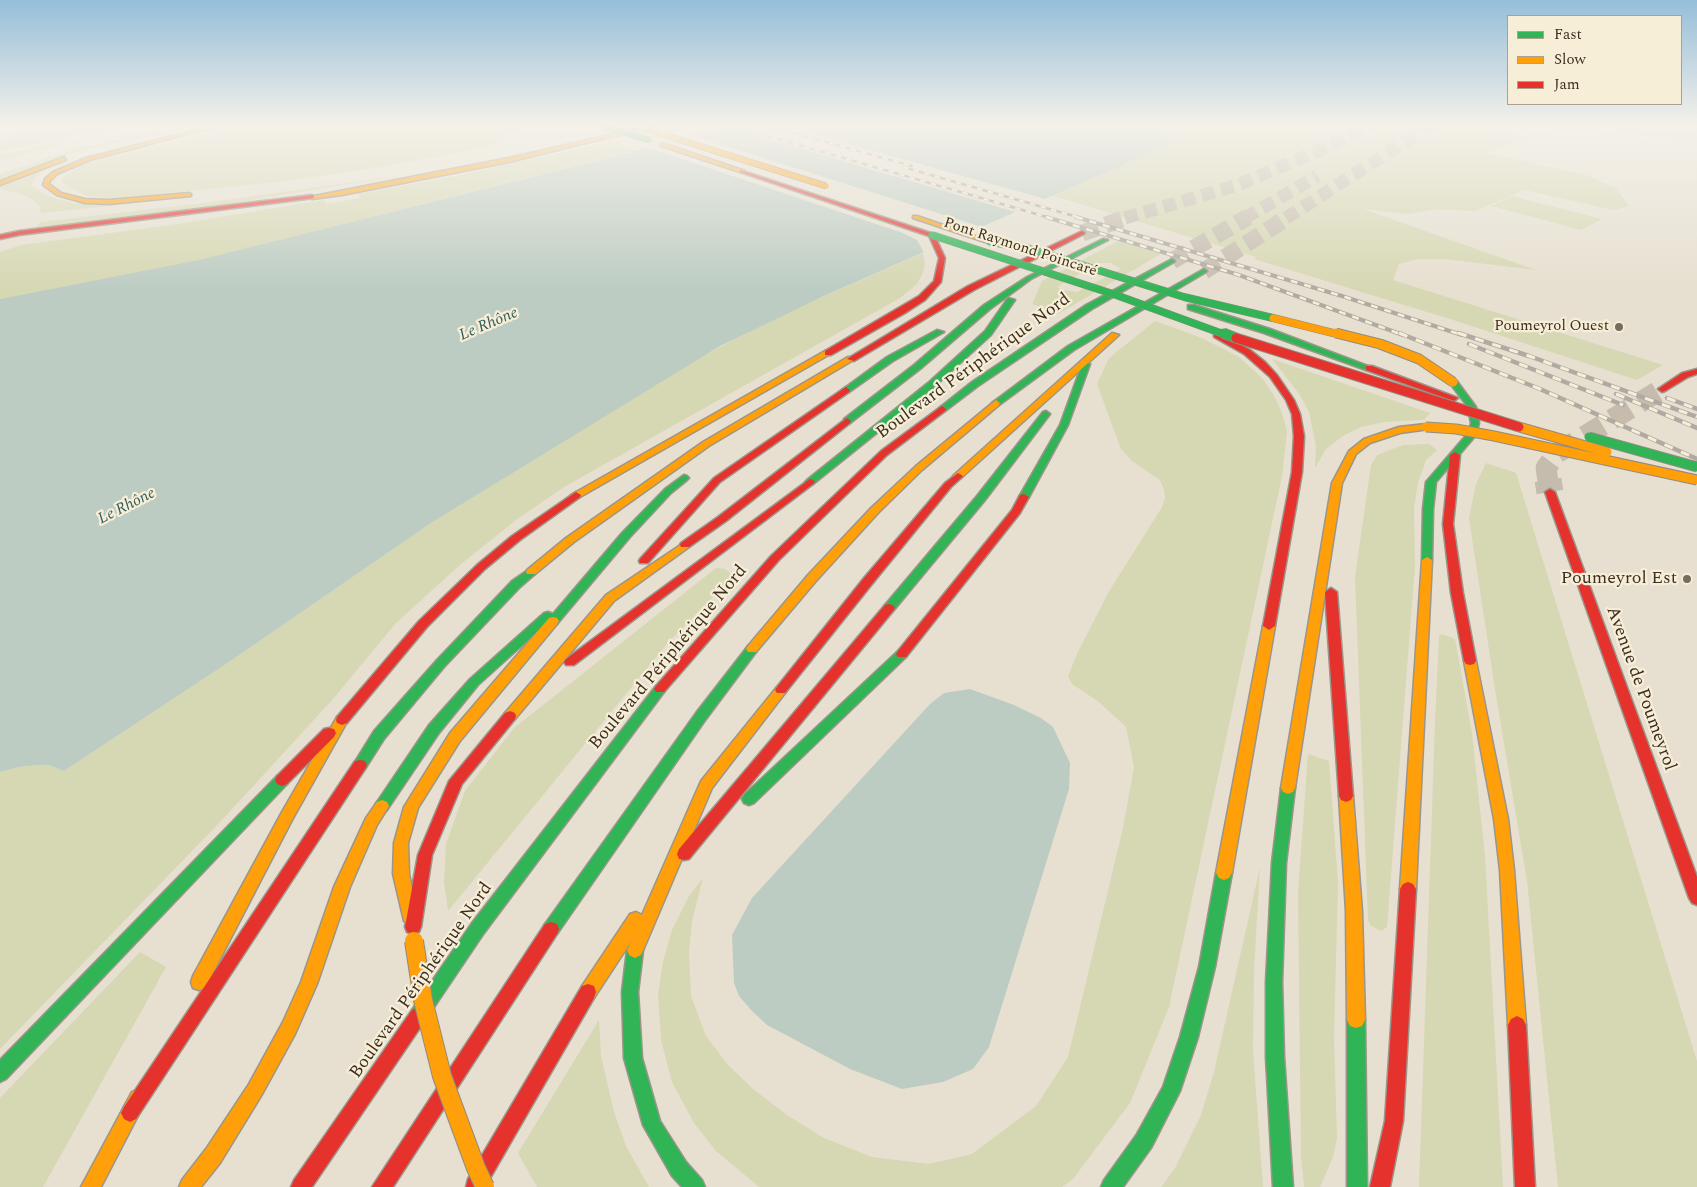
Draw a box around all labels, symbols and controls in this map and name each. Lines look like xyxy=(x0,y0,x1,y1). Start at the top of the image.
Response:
legend xyxy=(1507,15,1682,105)
text: Fast xyxy=(1554,23,1582,46)
text: Slow xyxy=(1554,48,1586,71)
text: Jam xyxy=(1554,73,1580,96)
street label: Pont Raymond Poincaré xyxy=(941,215,1099,281)
street label: Boulevard Périphérique Nord xyxy=(873,289,1075,445)
water label: Le Rhône xyxy=(457,304,521,346)
place label: Poumeyrol Ouest xyxy=(1494,318,1609,336)
marker: Poumeyrol Ouest xyxy=(1613,321,1625,333)
water label: Le Rhône xyxy=(95,484,159,530)
street label: Boulevard Périphérique Nord xyxy=(585,561,753,755)
place label: Poumeyrol Est xyxy=(1561,568,1677,590)
marker: Poumeyrol Est xyxy=(1681,573,1693,585)
street label: Avenue de Poumeyrol xyxy=(1600,604,1680,774)
street label: Boulevard Périphérique Nord xyxy=(346,879,498,1083)

